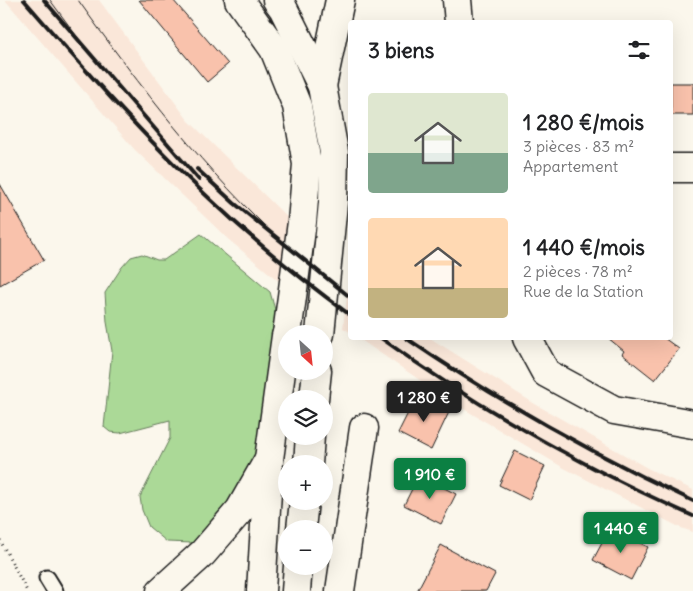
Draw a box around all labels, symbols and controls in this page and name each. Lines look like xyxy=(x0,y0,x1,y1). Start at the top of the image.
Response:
icon: filters xyxy=(625,36,653,64)
text: 3 biens xyxy=(368,37,434,64)
text: 1 280 €/mois xyxy=(523,109,644,136)
icon: home xyxy=(408,113,468,173)
text: 3 pièces · 83 m² xyxy=(523,136,634,156)
text: Appartement xyxy=(523,156,618,176)
text: 1 440 €/mois xyxy=(523,234,645,261)
icon: home xyxy=(408,238,468,298)
text: 2 pièces · 78 m² xyxy=(523,261,633,281)
text: Rue de la Station xyxy=(523,281,643,301)
north arrow xyxy=(278,325,332,380)
map controls xyxy=(278,325,333,575)
pin: 1 280 € xyxy=(378,380,470,423)
text: 1 280 € xyxy=(398,387,450,407)
button: layers xyxy=(278,390,333,445)
button: + xyxy=(278,455,333,510)
pin: 1 910 € xyxy=(384,458,476,500)
text: 1 910 € xyxy=(405,464,455,484)
pin: 1 440 € xyxy=(575,512,667,554)
text: 1 440 € xyxy=(594,518,648,538)
button: − xyxy=(278,520,333,575)

